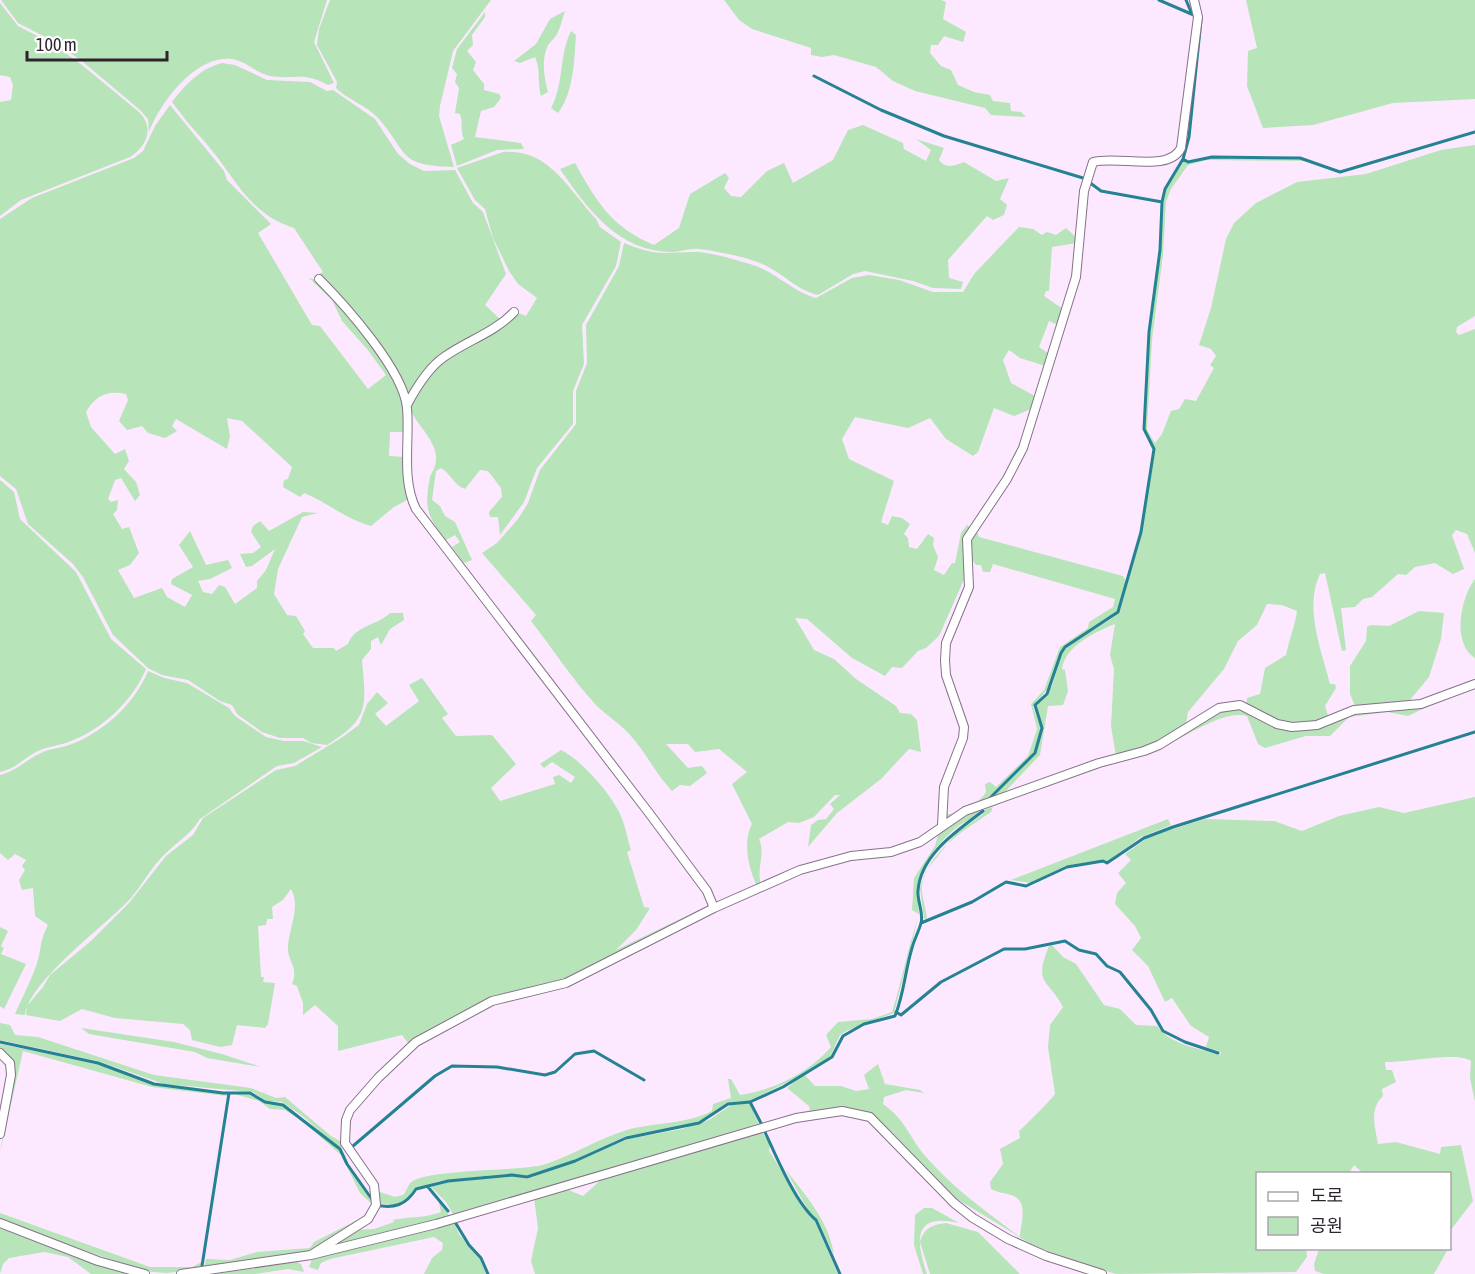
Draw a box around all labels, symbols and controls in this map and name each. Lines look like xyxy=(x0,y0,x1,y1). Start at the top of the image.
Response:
scale bar xyxy=(27,24,166,62)
text: 100 m xyxy=(36,34,77,55)
legend xyxy=(1256,1172,1451,1250)
text: 도로 xyxy=(1310,1185,1343,1206)
text: 공원 xyxy=(1310,1215,1343,1236)

